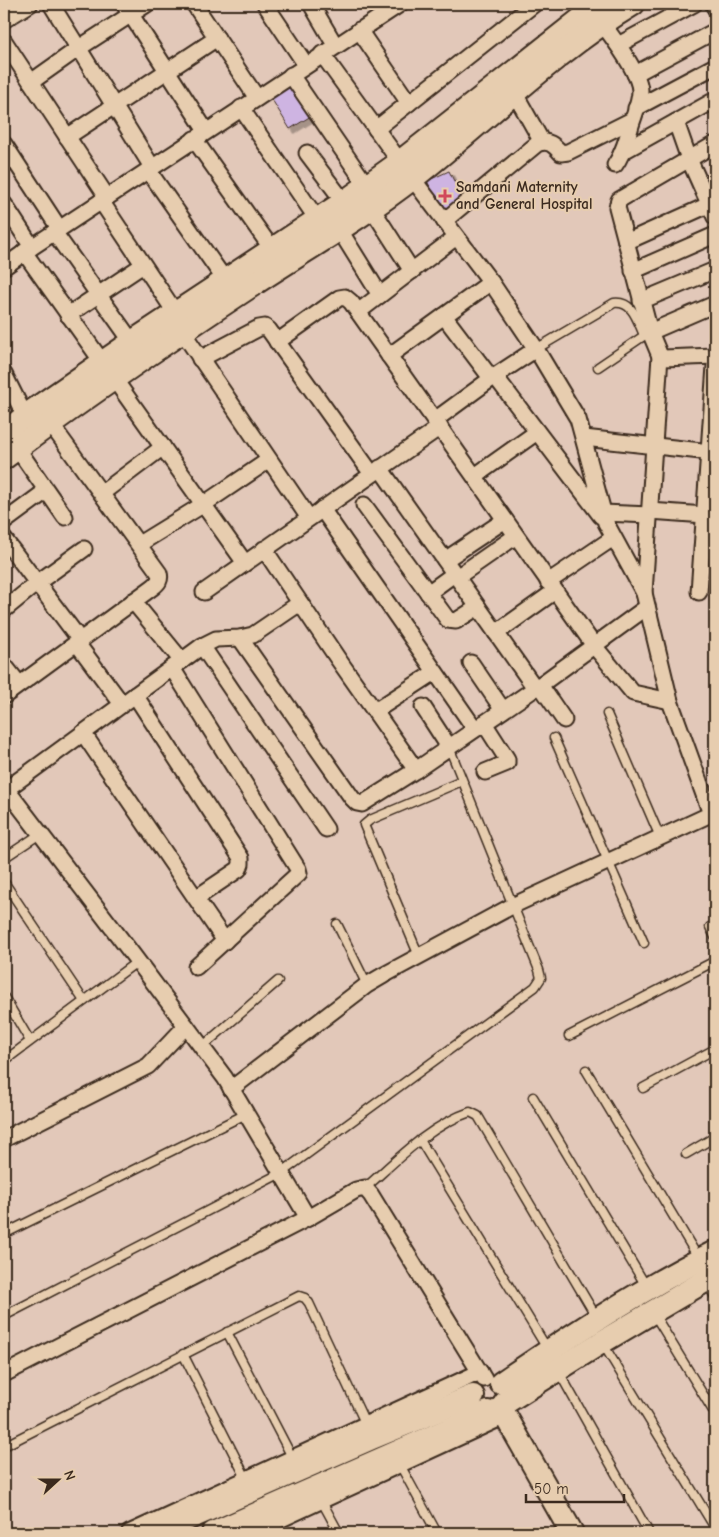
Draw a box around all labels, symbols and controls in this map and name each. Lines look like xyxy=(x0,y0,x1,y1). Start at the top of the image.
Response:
place label: Samdani Maternity and General Hospital xyxy=(456,178,593,213)
marker: Samdani Maternity and General Hospital xyxy=(438,189,452,203)
north arrow xyxy=(32,1454,82,1504)
text: N xyxy=(60,1468,79,1483)
scale bar xyxy=(526,1472,624,1504)
text: 50 m xyxy=(534,1480,569,1498)

